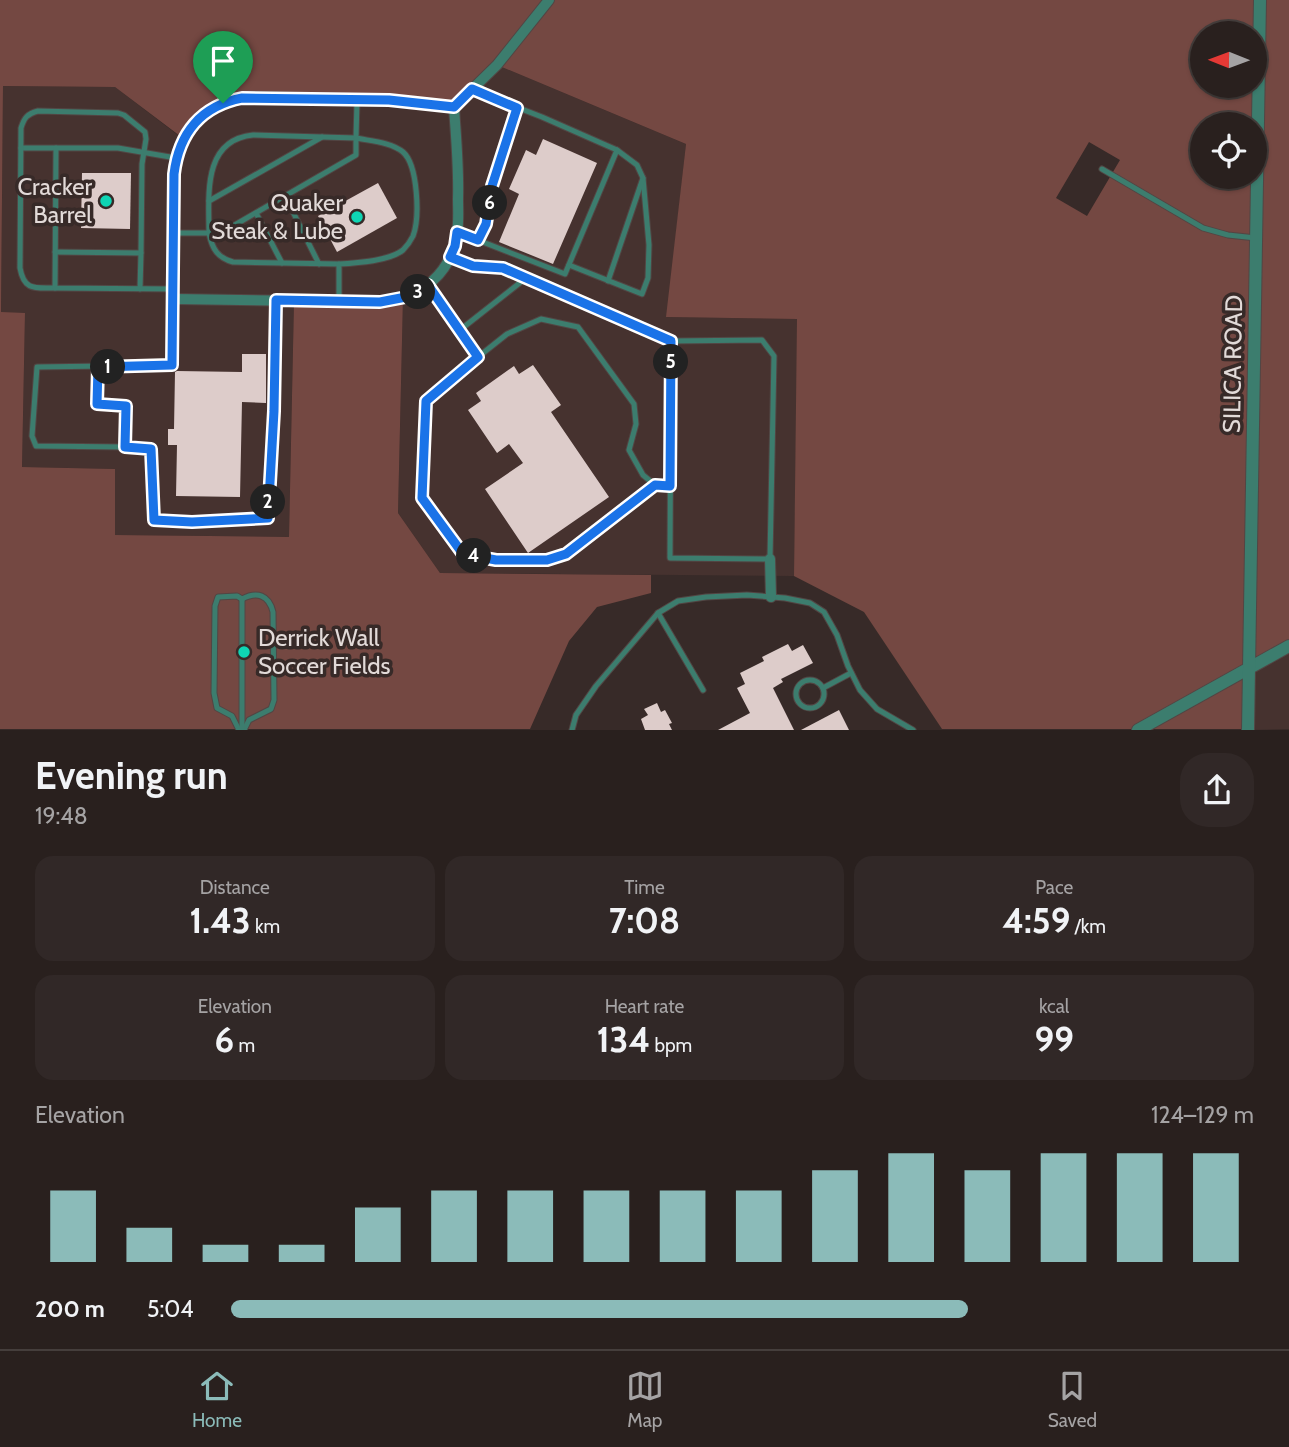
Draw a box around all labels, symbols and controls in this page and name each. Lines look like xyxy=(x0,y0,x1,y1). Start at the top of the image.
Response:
north arrow xyxy=(1190,21,1267,98)
map controls xyxy=(1190,21,1267,189)
pin xyxy=(193,31,253,103)
icon: arrive xyxy=(204,42,242,80)
button: locate xyxy=(1190,112,1267,189)
place label: Cracker Barrel xyxy=(17,172,92,229)
pin: 6 xyxy=(472,186,508,220)
place label: Quaker Steak & Lube xyxy=(211,188,343,245)
text: 6 xyxy=(484,191,495,214)
marker: Cracker Barrel xyxy=(98,193,114,209)
marker: Quaker Steak & Lube xyxy=(349,209,365,225)
pin: 3 xyxy=(400,274,436,310)
text: 3 xyxy=(412,280,423,303)
street label: SILICA ROAD xyxy=(1217,295,1248,433)
pin: 5 xyxy=(654,344,688,380)
pin: 1 xyxy=(90,350,126,384)
text: 5 xyxy=(665,350,676,373)
text: 1 xyxy=(104,355,111,378)
pin: 2 xyxy=(250,484,286,520)
text: 2 xyxy=(262,490,273,513)
pin: 4 xyxy=(456,538,491,574)
text: 4 xyxy=(468,544,479,567)
place label: Derrick Wall Soccer Fields xyxy=(258,623,391,680)
marker: Derrick Wall Soccer Fields xyxy=(236,644,252,660)
text: Evening run xyxy=(35,752,228,799)
button: share xyxy=(1180,753,1254,827)
text: 19:48 xyxy=(35,802,88,830)
text: Distance xyxy=(200,876,270,899)
text: Time xyxy=(624,876,665,899)
text: Pace xyxy=(1035,876,1073,899)
text: 1.43 xyxy=(189,899,251,942)
text: 7:08 xyxy=(609,899,680,942)
text: 4:59 xyxy=(1002,899,1070,942)
text: km xyxy=(251,915,280,938)
text: /km xyxy=(1070,915,1106,938)
text: Elevation xyxy=(198,995,272,1018)
text: Heart rate xyxy=(605,995,684,1018)
text: kcal xyxy=(1039,995,1069,1018)
text: 6 xyxy=(215,1018,234,1061)
text: 134 xyxy=(597,1018,650,1061)
text: 99 xyxy=(1034,1018,1074,1061)
text: m xyxy=(234,1034,255,1057)
text: bpm xyxy=(650,1034,692,1057)
text: Elevation xyxy=(35,1101,125,1129)
text: 124–129 m xyxy=(1151,1101,1254,1129)
text: 200 m xyxy=(35,1295,105,1323)
text: 5:04 xyxy=(147,1295,194,1323)
tab: Home xyxy=(192,1367,242,1432)
tab: Map xyxy=(626,1367,664,1432)
tab: Saved xyxy=(1048,1367,1097,1432)

